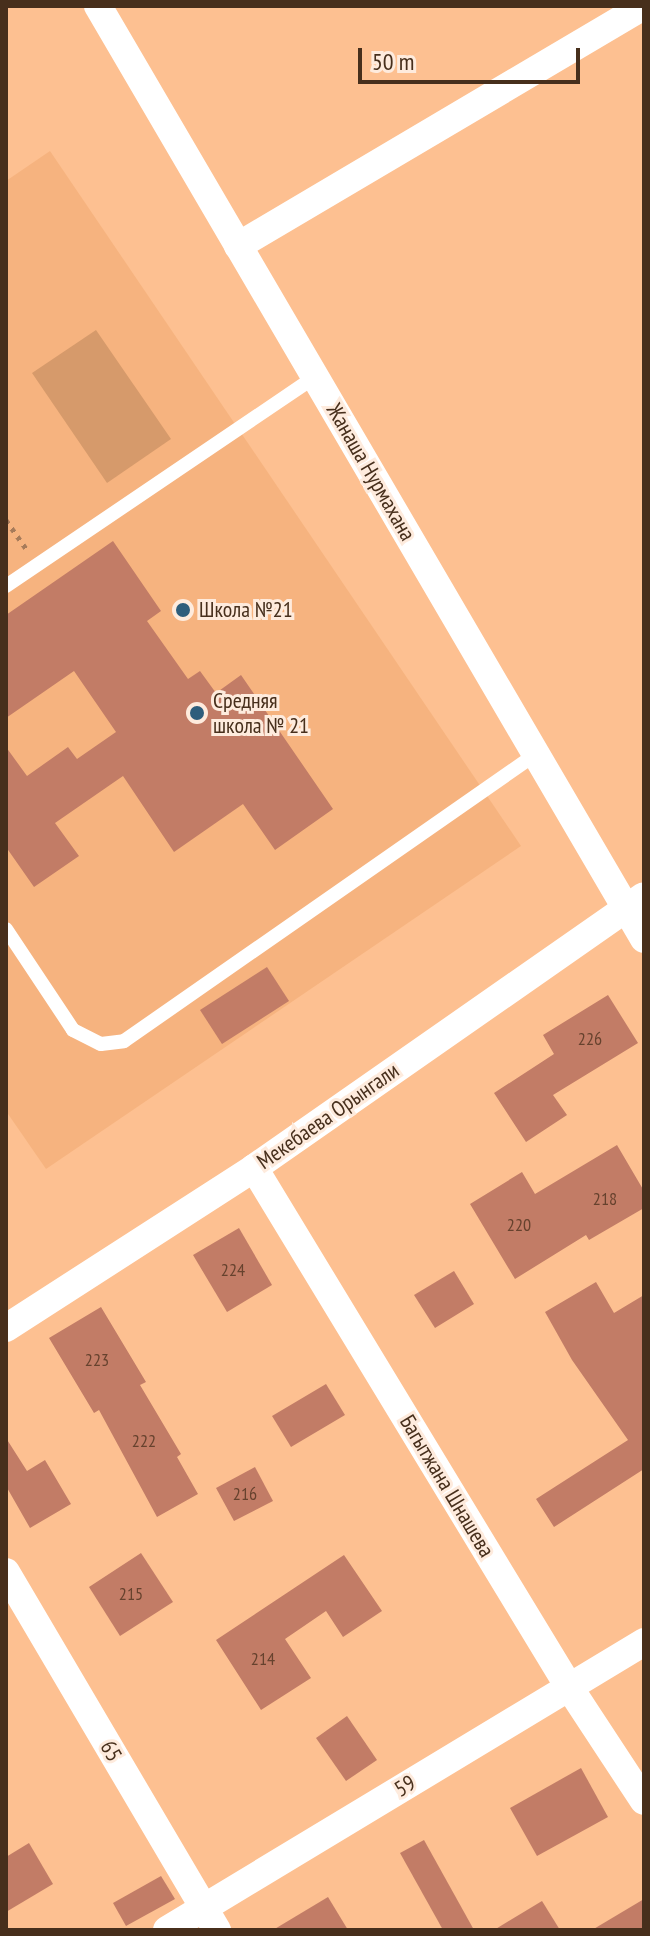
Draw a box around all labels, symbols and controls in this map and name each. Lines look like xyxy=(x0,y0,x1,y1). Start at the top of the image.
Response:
scale bar xyxy=(362,32,584,82)
text: 50 m xyxy=(372,46,414,77)
street label: Жанаша Нурмахана xyxy=(321,399,421,545)
place label: Школа №21 xyxy=(199,597,293,623)
marker: Школа №21 xyxy=(174,601,192,619)
place label: Средняя школа № 21 xyxy=(213,687,309,738)
marker: Средняя школа № 21 xyxy=(188,704,206,722)
house number: 226 xyxy=(578,1028,602,1050)
street label: Мекебаева Орынгали xyxy=(252,1057,404,1175)
house number: 218 xyxy=(593,1188,617,1210)
house number: 220 xyxy=(507,1214,531,1236)
house number: 224 xyxy=(221,1259,245,1281)
house number: 223 xyxy=(85,1349,109,1371)
street label: Багытжана Шнашева xyxy=(394,1410,500,1562)
house number: 222 xyxy=(132,1430,156,1452)
house number: 216 xyxy=(233,1483,257,1505)
house number: 215 xyxy=(119,1583,143,1605)
house number: 214 xyxy=(251,1648,275,1670)
street label: 65 xyxy=(95,1736,127,1766)
street label: 59 xyxy=(390,1770,420,1802)

